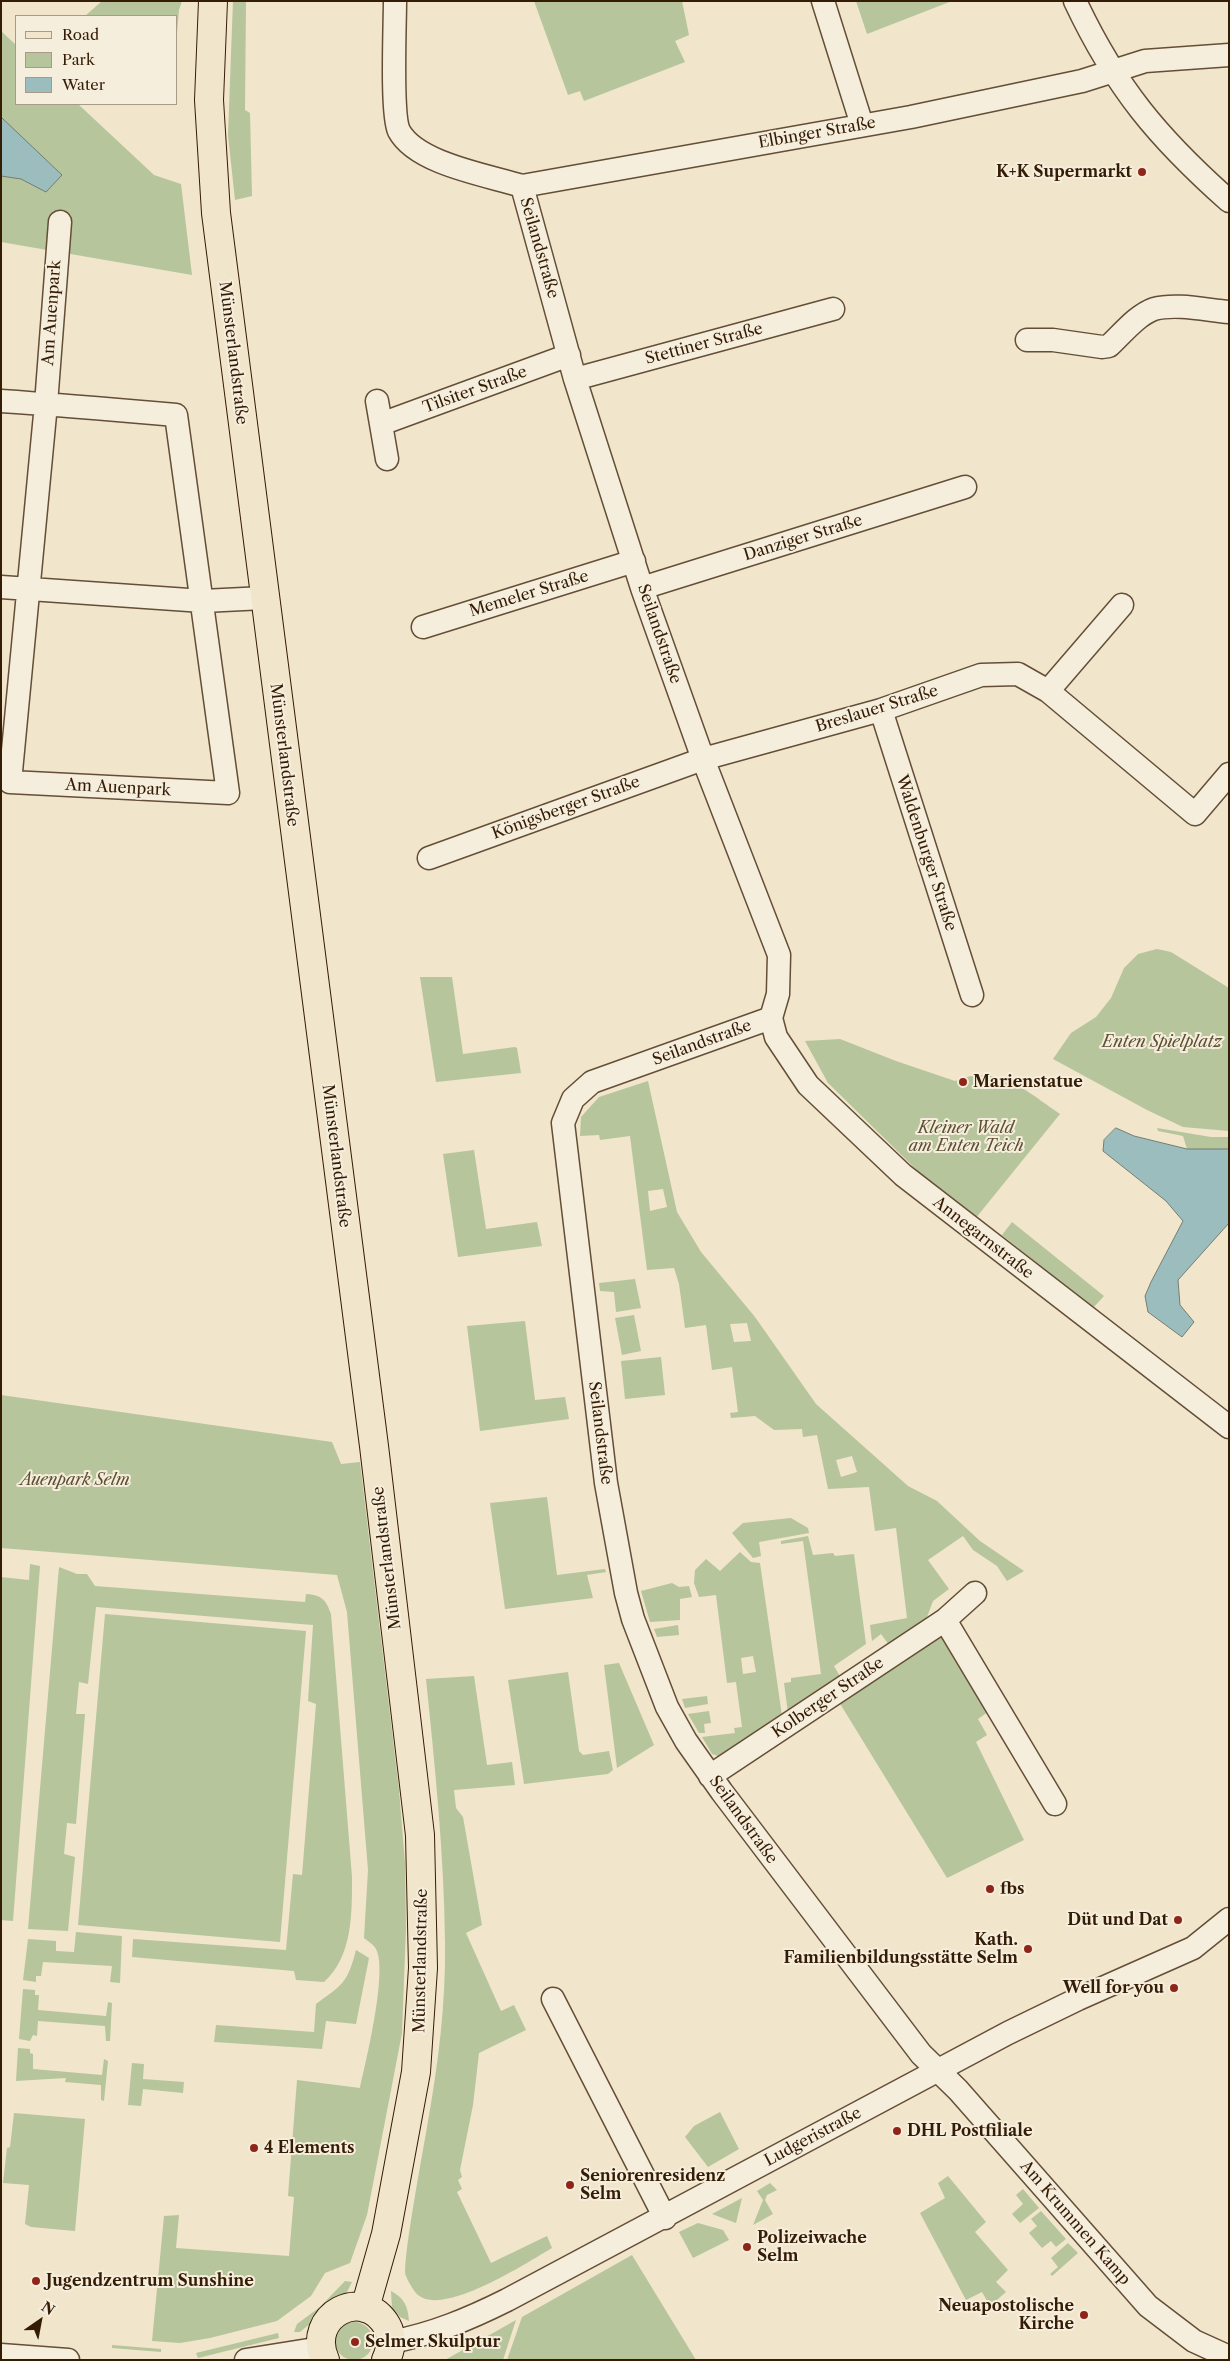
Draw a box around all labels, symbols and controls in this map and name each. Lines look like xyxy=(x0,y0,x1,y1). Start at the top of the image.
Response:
legend xyxy=(15,15,178,105)
text: Road xyxy=(62,25,99,44)
text: Park xyxy=(62,50,95,69)
text: Water xyxy=(62,75,105,94)
street label: Elbinger Straße xyxy=(757,113,877,153)
place label: K+K Supermarkt xyxy=(996,162,1132,182)
marker: K+K Supermarkt xyxy=(1136,166,1148,178)
street label: Seilandstraße xyxy=(515,195,563,301)
street label: Am Auenpark xyxy=(39,260,65,366)
street label: Münsterlandstraße xyxy=(215,280,251,426)
street label: Stettiner Straße xyxy=(643,319,765,369)
street label: Tilsiter Straße xyxy=(420,362,530,418)
street label: Danziger Straße xyxy=(741,511,865,565)
street label: Memeler Straße xyxy=(467,567,591,621)
street label: Seilandstraße xyxy=(633,582,685,686)
street label: Breslauer Straße xyxy=(813,681,941,737)
street label: Münsterlandstraße xyxy=(266,682,302,828)
street label: Königsberger Straße xyxy=(489,772,643,844)
street label: Waldenburger Straße xyxy=(892,773,960,933)
street label: Am Auenpark xyxy=(65,776,171,800)
street label: Seilandstraße xyxy=(650,1016,754,1070)
park label: Enten Spielplatz xyxy=(1102,1032,1222,1052)
place label: Marienstatue xyxy=(973,1072,1083,1092)
marker: Marienstatue xyxy=(957,1076,969,1088)
street label: Münsterlandstraße xyxy=(318,1083,354,1229)
park label: Kleiner Wald am Enten Teich xyxy=(908,1118,1024,1156)
street label: Annegarnstraße xyxy=(929,1193,1037,1283)
street label: Seilandstraße xyxy=(584,1380,616,1486)
park label: Auenpark Selm xyxy=(20,1470,130,1490)
street label: Münsterlandstraße xyxy=(369,1485,405,1631)
street label: Kolberger Straße xyxy=(769,1654,887,1742)
street label: Seilandstraße xyxy=(705,1772,781,1868)
place label: fbs xyxy=(1000,1879,1024,1899)
marker: fbs xyxy=(984,1883,996,1895)
street label: Münsterlandstraße xyxy=(410,1889,432,2033)
place label: Düt und Dat xyxy=(1067,1910,1168,1930)
marker: Düt und Dat xyxy=(1172,1914,1184,1926)
place label: Kath. Familienbildungsstätte Selm xyxy=(784,1930,1018,1968)
marker: Kath. Familienbildungsstätte Selm xyxy=(1022,1943,1034,1955)
place label: Well for you xyxy=(1063,1978,1164,1998)
marker: Well for you xyxy=(1168,1982,1180,1994)
street label: Ludgeristraße xyxy=(761,2103,865,2171)
place label: DHL Postfiliale xyxy=(907,2121,1033,2141)
marker: DHL Postfiliale xyxy=(891,2125,903,2137)
place label: 4 Elements xyxy=(264,2138,355,2158)
marker: 4 Elements xyxy=(248,2142,260,2154)
street label: Am Krummen Kamp xyxy=(1016,2157,1134,2289)
place label: Seniorenresidenz Selm xyxy=(580,2166,725,2204)
marker: Seniorenresidenz Selm xyxy=(564,2179,576,2191)
place label: Polizeiwache Selm xyxy=(757,2228,867,2266)
marker: Polizeiwache Selm xyxy=(741,2241,753,2253)
place label: Jugendzentrum Sunshine xyxy=(46,2271,254,2291)
marker: Jugendzentrum Sunshine xyxy=(30,2275,42,2287)
north arrow xyxy=(15,2296,65,2346)
place label: Neuapostolische Kirche xyxy=(938,2296,1074,2334)
text: N xyxy=(38,2298,58,2319)
marker: Neuapostolische Kirche xyxy=(1078,2309,1090,2321)
place label: Selmer Skulptur xyxy=(365,2332,500,2352)
marker: Selmer Skulptur xyxy=(349,2336,361,2348)

